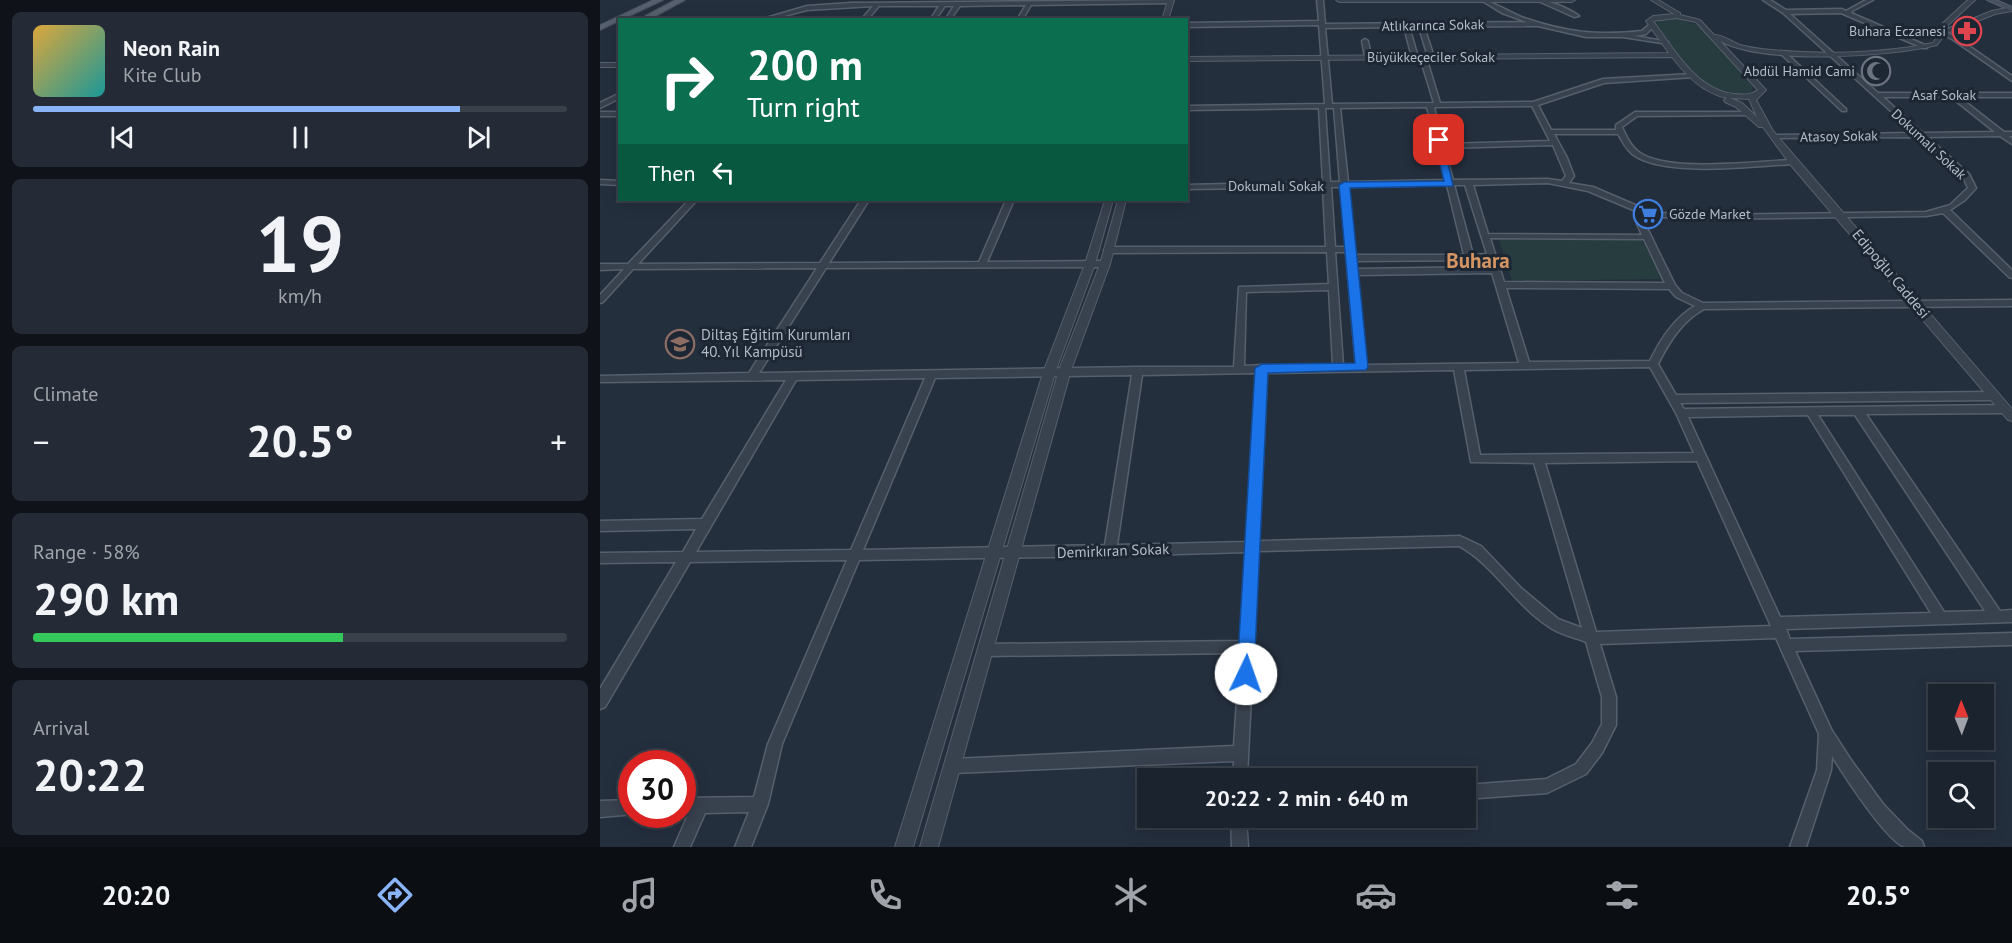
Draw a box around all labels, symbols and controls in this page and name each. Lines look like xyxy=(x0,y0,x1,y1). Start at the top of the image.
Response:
street label: Atlıkarınca Sokak xyxy=(1382,15,1485,35)
pharmacy icon: Buhara Eczanesi xyxy=(1951,15,1983,47)
place label: Buhara Eczanesi xyxy=(1849,22,1946,40)
text: Neon Rain xyxy=(123,34,220,62)
text: 200 m xyxy=(747,37,863,92)
icon: right xyxy=(648,42,726,120)
street label: Büyükkeçeciler Sokak xyxy=(1367,48,1495,66)
mosque icon: Abdül Hamid Cami xyxy=(1860,55,1892,87)
text: Kite Club xyxy=(123,62,201,88)
place label: Abdül Hamid Cami xyxy=(1744,62,1855,80)
street label: Asaf Sokak xyxy=(1912,86,1977,104)
text: Turn right xyxy=(747,90,860,124)
street label: Dokumalı Sokak xyxy=(1888,105,1970,184)
pin xyxy=(1413,114,1464,165)
icon: previous xyxy=(106,121,139,154)
icon: pause xyxy=(284,121,317,154)
icon: next xyxy=(462,121,495,154)
icon: arrive xyxy=(1422,123,1455,156)
street label: Atasoy Sokak xyxy=(1800,126,1878,146)
icon: left xyxy=(707,156,740,189)
text: Then xyxy=(648,159,695,187)
street label: Dokumalı Sokak xyxy=(1228,177,1324,195)
text: 19 xyxy=(256,193,344,294)
supermarket icon: Gözde Market xyxy=(1632,198,1664,230)
place label: Gözde Market xyxy=(1669,205,1751,223)
street label: Edipoğlu Caddesi xyxy=(1849,225,1934,322)
district label: Buhara xyxy=(1446,247,1510,274)
text: km/h xyxy=(278,283,322,309)
place label: Diltaş Eğitim Kurumları 40. Yıl Kampüsü xyxy=(701,325,851,361)
school or university icon: Diltaş Eğitim Kurumları 40. Yıl Kampüsü xyxy=(664,328,696,360)
text: Climate xyxy=(33,381,99,407)
text: 20.5° xyxy=(246,411,354,469)
text: − xyxy=(33,420,50,463)
text: + xyxy=(550,420,567,463)
text: Range · 58% xyxy=(33,539,140,565)
street label: Demirkıran Sokak xyxy=(1056,539,1170,562)
text: 290 km xyxy=(33,569,179,627)
position arrow xyxy=(1214,642,1278,706)
north arrow xyxy=(1928,684,1994,750)
map controls xyxy=(1928,684,1994,828)
text: Arrival xyxy=(33,715,89,741)
text: 20:22 xyxy=(33,745,147,803)
speed limit sign: 30 xyxy=(618,750,696,828)
button: search xyxy=(1928,762,1994,828)
text: 20:22 · 2 min · 640 m xyxy=(1205,784,1408,812)
icon: directions xyxy=(374,874,416,916)
icon: music xyxy=(619,874,661,916)
icon: phone xyxy=(864,874,906,916)
icon: climate xyxy=(1110,874,1152,916)
icon: car xyxy=(1355,874,1397,916)
icon: filters xyxy=(1601,874,1643,916)
text: 20:20 xyxy=(102,878,170,912)
text: 20.5° xyxy=(1846,878,1910,912)

